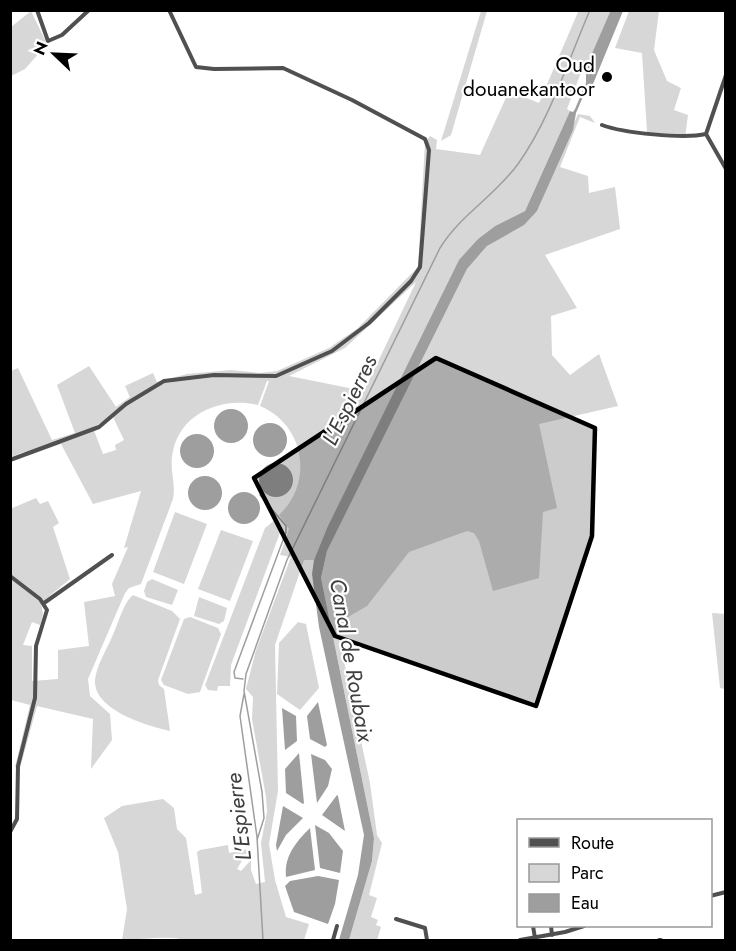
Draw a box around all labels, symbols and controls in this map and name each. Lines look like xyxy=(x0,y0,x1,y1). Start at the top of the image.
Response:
north arrow xyxy=(24,24,84,84)
text: N xyxy=(28,38,54,59)
place label: Oud douanekantoor xyxy=(463,50,596,104)
marker: Oud douanekantoor xyxy=(600,70,614,84)
water label: L'Espierres xyxy=(313,349,385,450)
water label: Canal de Roubaix xyxy=(322,576,382,746)
water label: L'Espierre xyxy=(217,771,259,863)
legend xyxy=(517,819,712,927)
text: Route xyxy=(571,830,614,856)
text: Parc xyxy=(571,860,604,886)
text: Eau xyxy=(571,890,599,916)

